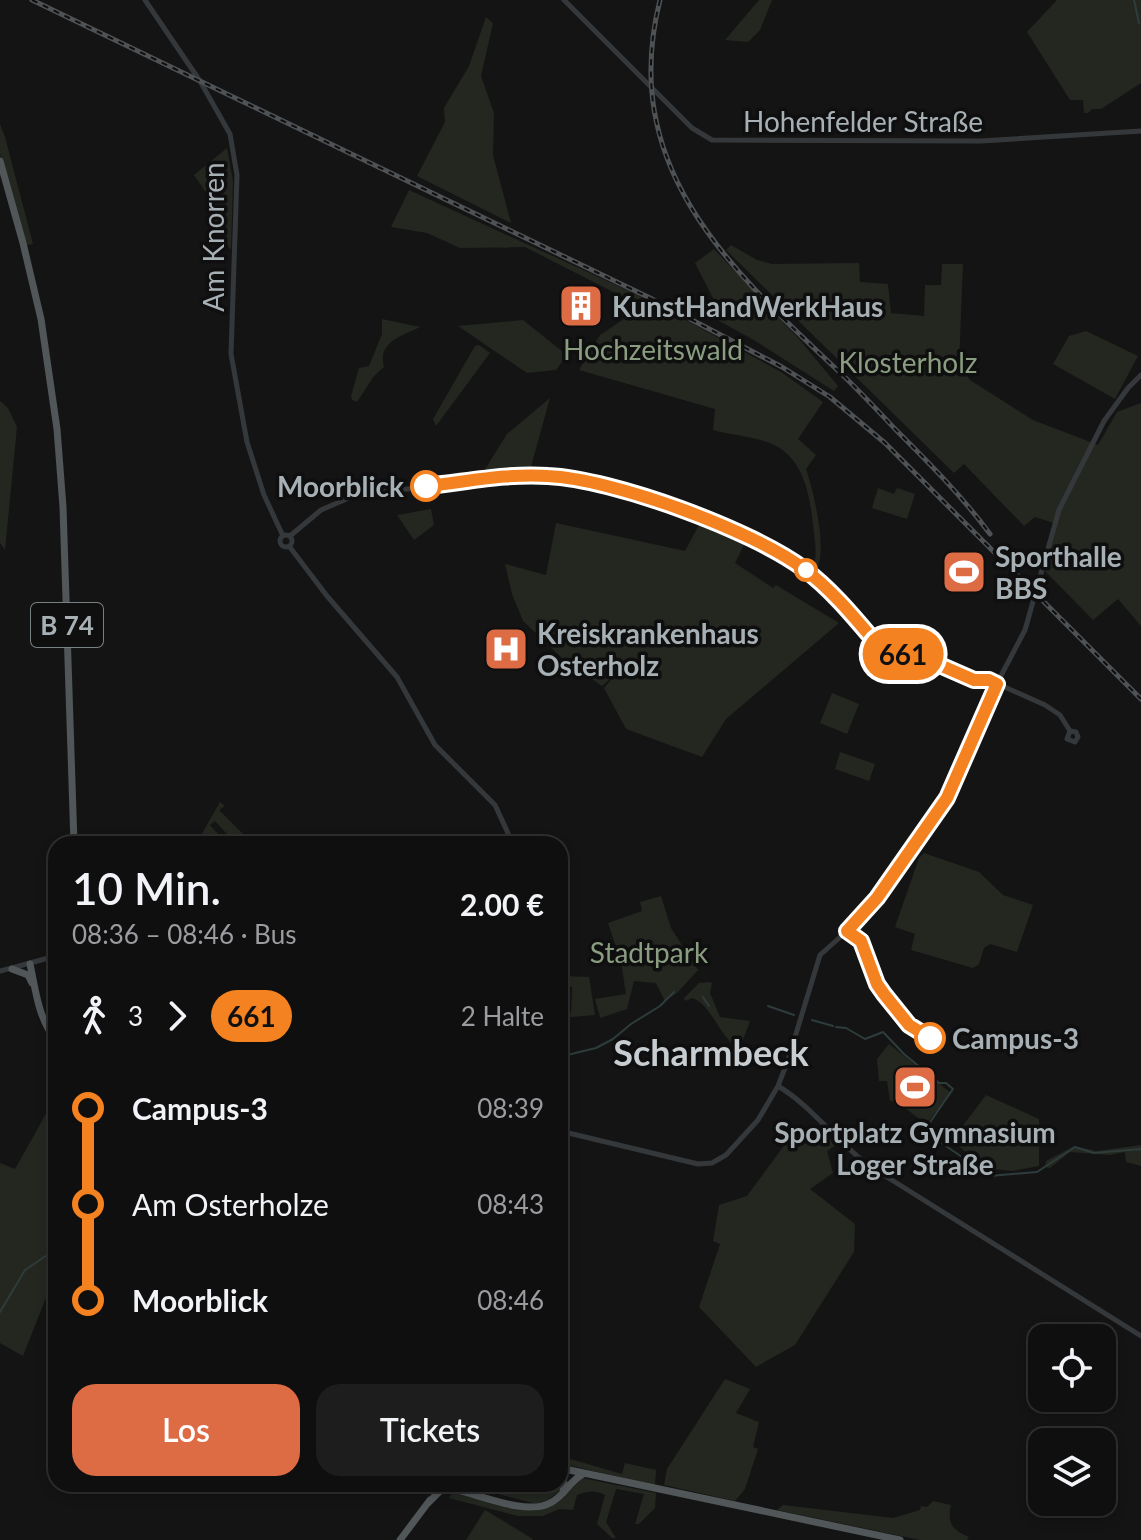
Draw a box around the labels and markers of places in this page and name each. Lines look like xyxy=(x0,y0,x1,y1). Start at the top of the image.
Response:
building icon: KunstHandWerkHaus xyxy=(557,282,605,330)
place label: KunstHandWerkHaus xyxy=(612,289,883,323)
place label: Moorblick xyxy=(277,469,404,503)
marker: Moorblick xyxy=(411,471,441,501)
place label: Sporthalle BBS xyxy=(995,539,1122,605)
sports icon: Sporthalle BBS xyxy=(940,548,988,596)
unlabelled marker xyxy=(795,559,817,581)
place label: Kreiskrankenhaus Osterholz xyxy=(537,616,759,682)
hospital icon: Kreiskrankenhaus Osterholz xyxy=(482,625,530,673)
place label: Campus-3 xyxy=(952,1021,1079,1055)
marker: Campus-3 xyxy=(915,1023,945,1053)
sports icon: Sportplatz Gymnasium Loger Straße xyxy=(891,1063,939,1111)
place label: Sportplatz Gymnasium Loger Straße xyxy=(774,1115,1056,1181)

